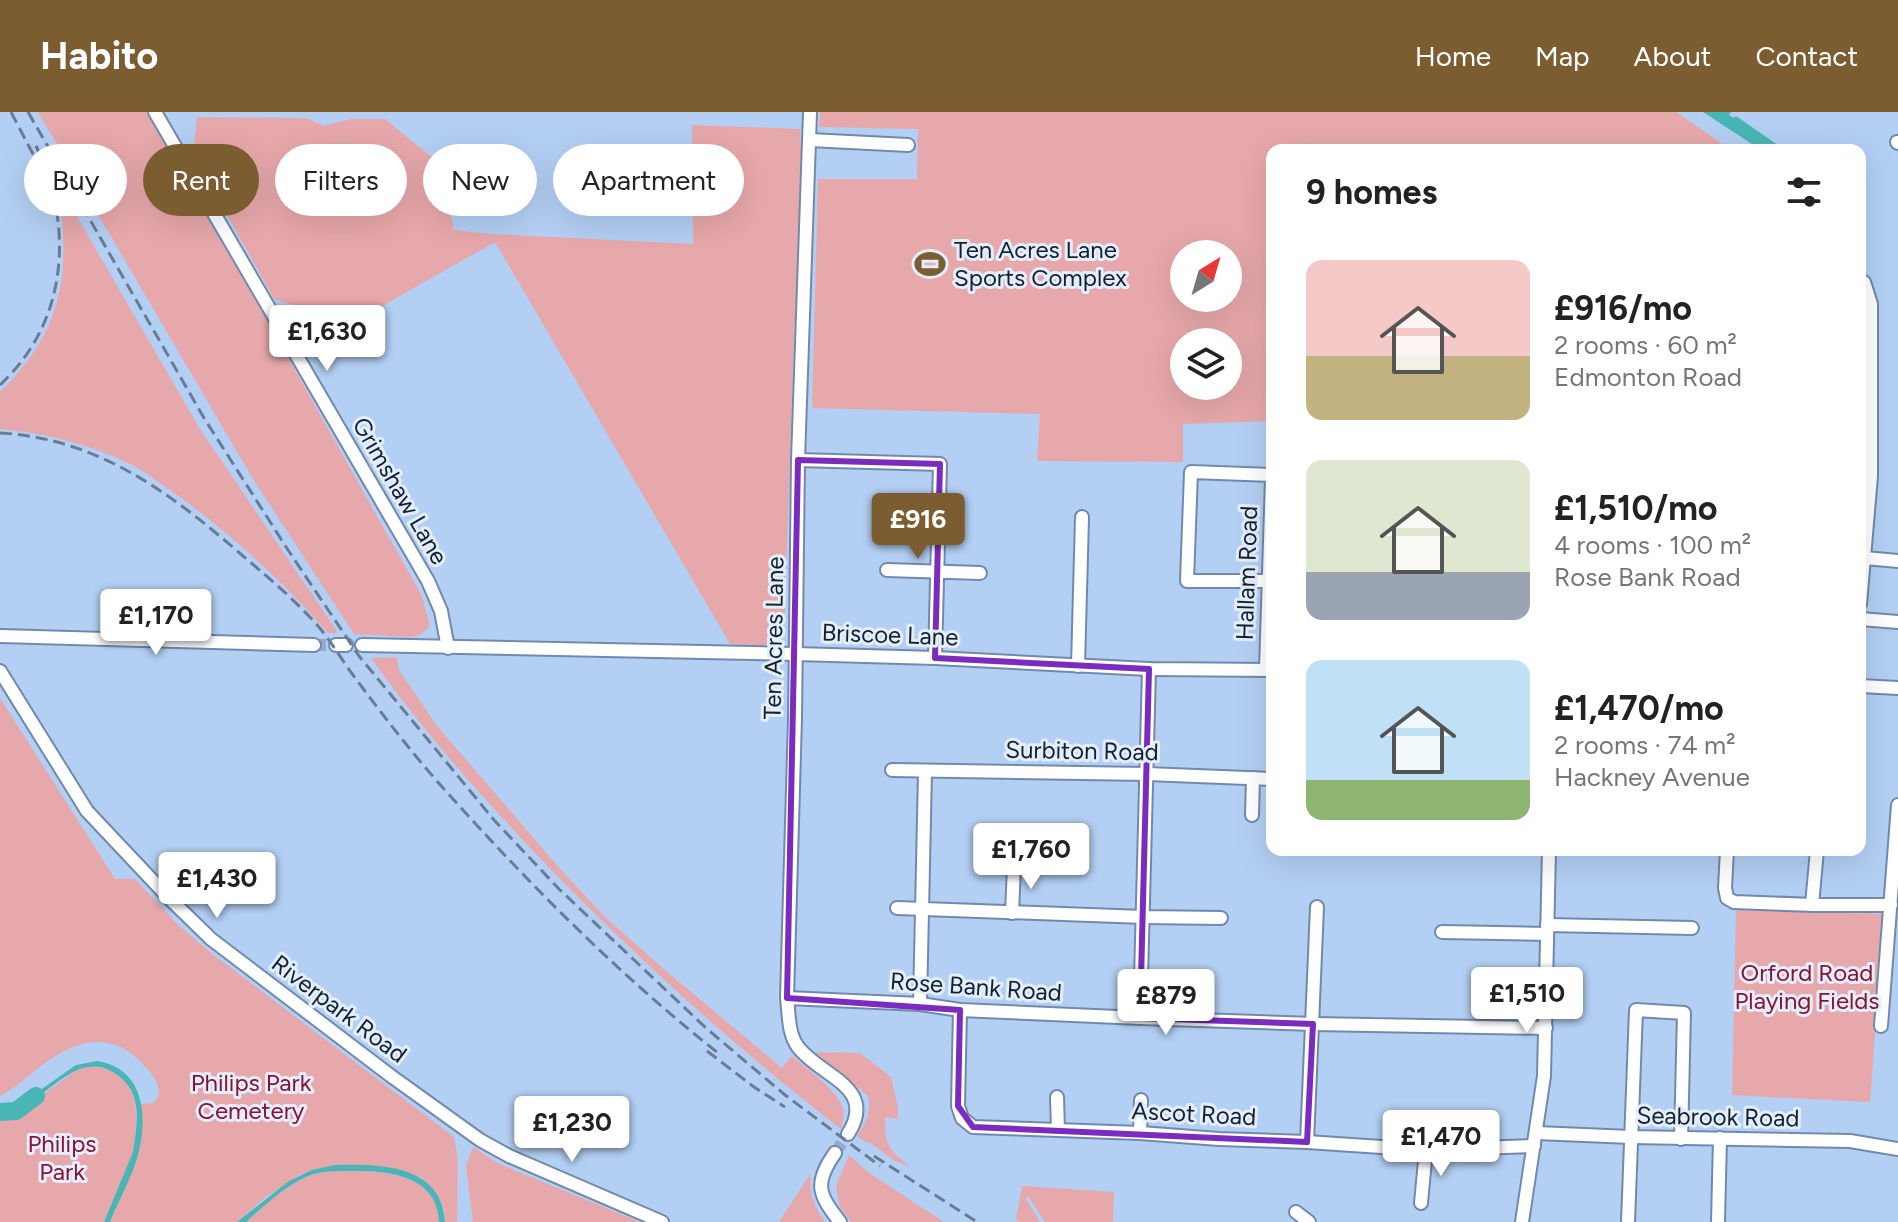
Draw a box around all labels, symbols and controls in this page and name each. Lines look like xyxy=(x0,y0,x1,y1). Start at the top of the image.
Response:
text: Habito xyxy=(40,33,158,79)
text: Home xyxy=(1415,39,1491,73)
text: Map xyxy=(1535,39,1590,73)
text: About xyxy=(1634,39,1711,73)
text: Contact xyxy=(1755,39,1858,73)
chip: Buy xyxy=(24,144,127,216)
chip: Rent xyxy=(143,144,259,216)
chip: Filters xyxy=(275,144,407,216)
chip: New xyxy=(423,144,537,216)
chip: Apartment xyxy=(553,144,744,216)
icon: filters xyxy=(1782,170,1826,214)
text: 9 homes xyxy=(1306,172,1437,213)
place label: Ten Acres Lane Sports Complex xyxy=(954,235,1127,292)
north arrow xyxy=(1170,240,1242,312)
map controls xyxy=(1170,240,1242,400)
sports icon: Ten Acres Lane Sports Complex xyxy=(913,247,947,281)
text: £916/mo xyxy=(1554,288,1692,329)
icon: home xyxy=(1370,292,1466,388)
pin: £1,630 xyxy=(262,305,392,373)
text: £1,630 xyxy=(287,315,367,347)
button: layers xyxy=(1170,328,1242,400)
text: 2 rooms · 60 m² xyxy=(1554,329,1737,361)
text: Edmonton Road xyxy=(1554,361,1742,393)
street label: Grimshaw Lane xyxy=(347,412,454,569)
text: £1,510/mo xyxy=(1554,488,1718,529)
icon: home xyxy=(1370,492,1466,588)
pin: £916 xyxy=(871,493,965,561)
text: £916 xyxy=(890,503,946,535)
street label: Hallam Road xyxy=(1230,505,1263,641)
text: 4 rooms · 100 m² xyxy=(1554,529,1751,561)
street label: Ten Acres Lane xyxy=(758,556,789,720)
text: Rose Bank Road xyxy=(1554,561,1741,593)
pin: £1,170 xyxy=(91,589,221,657)
text: £1,170 xyxy=(118,599,194,631)
street label: Briscoe Lane xyxy=(821,618,959,651)
text: £1,470/mo xyxy=(1554,688,1724,729)
icon: home xyxy=(1370,692,1466,788)
text: 2 rooms · 74 m² xyxy=(1554,729,1736,761)
street label: Surbiton Road xyxy=(1005,735,1159,766)
text: Hackney Avenue xyxy=(1554,761,1750,793)
pin: £1,760 xyxy=(966,823,1096,891)
text: £1,760 xyxy=(991,833,1071,865)
pin: £1,430 xyxy=(152,852,282,920)
text: £1,430 xyxy=(177,862,257,894)
street label: Riverpark Road xyxy=(266,948,412,1069)
park label: Orford Road Playing Fields xyxy=(1734,958,1880,1015)
street label: Rose Bank Road xyxy=(889,966,1063,1007)
pin: £1,510 xyxy=(1462,967,1592,1035)
pin: £879 xyxy=(1119,969,1213,1037)
text: £1,510 xyxy=(1489,977,1565,1009)
text: £879 xyxy=(1136,979,1196,1011)
park label: Philips Park Cemetery xyxy=(191,1068,312,1125)
pin: £1,230 xyxy=(507,1096,637,1164)
street label: Ascot Road xyxy=(1131,1096,1257,1131)
street label: Seabrook Road xyxy=(1636,1101,1800,1132)
text: £1,230 xyxy=(532,1106,612,1138)
pin: £1,470 xyxy=(1376,1110,1506,1178)
text: £1,470 xyxy=(1401,1120,1481,1152)
park label: Philips Park xyxy=(27,1129,97,1186)

